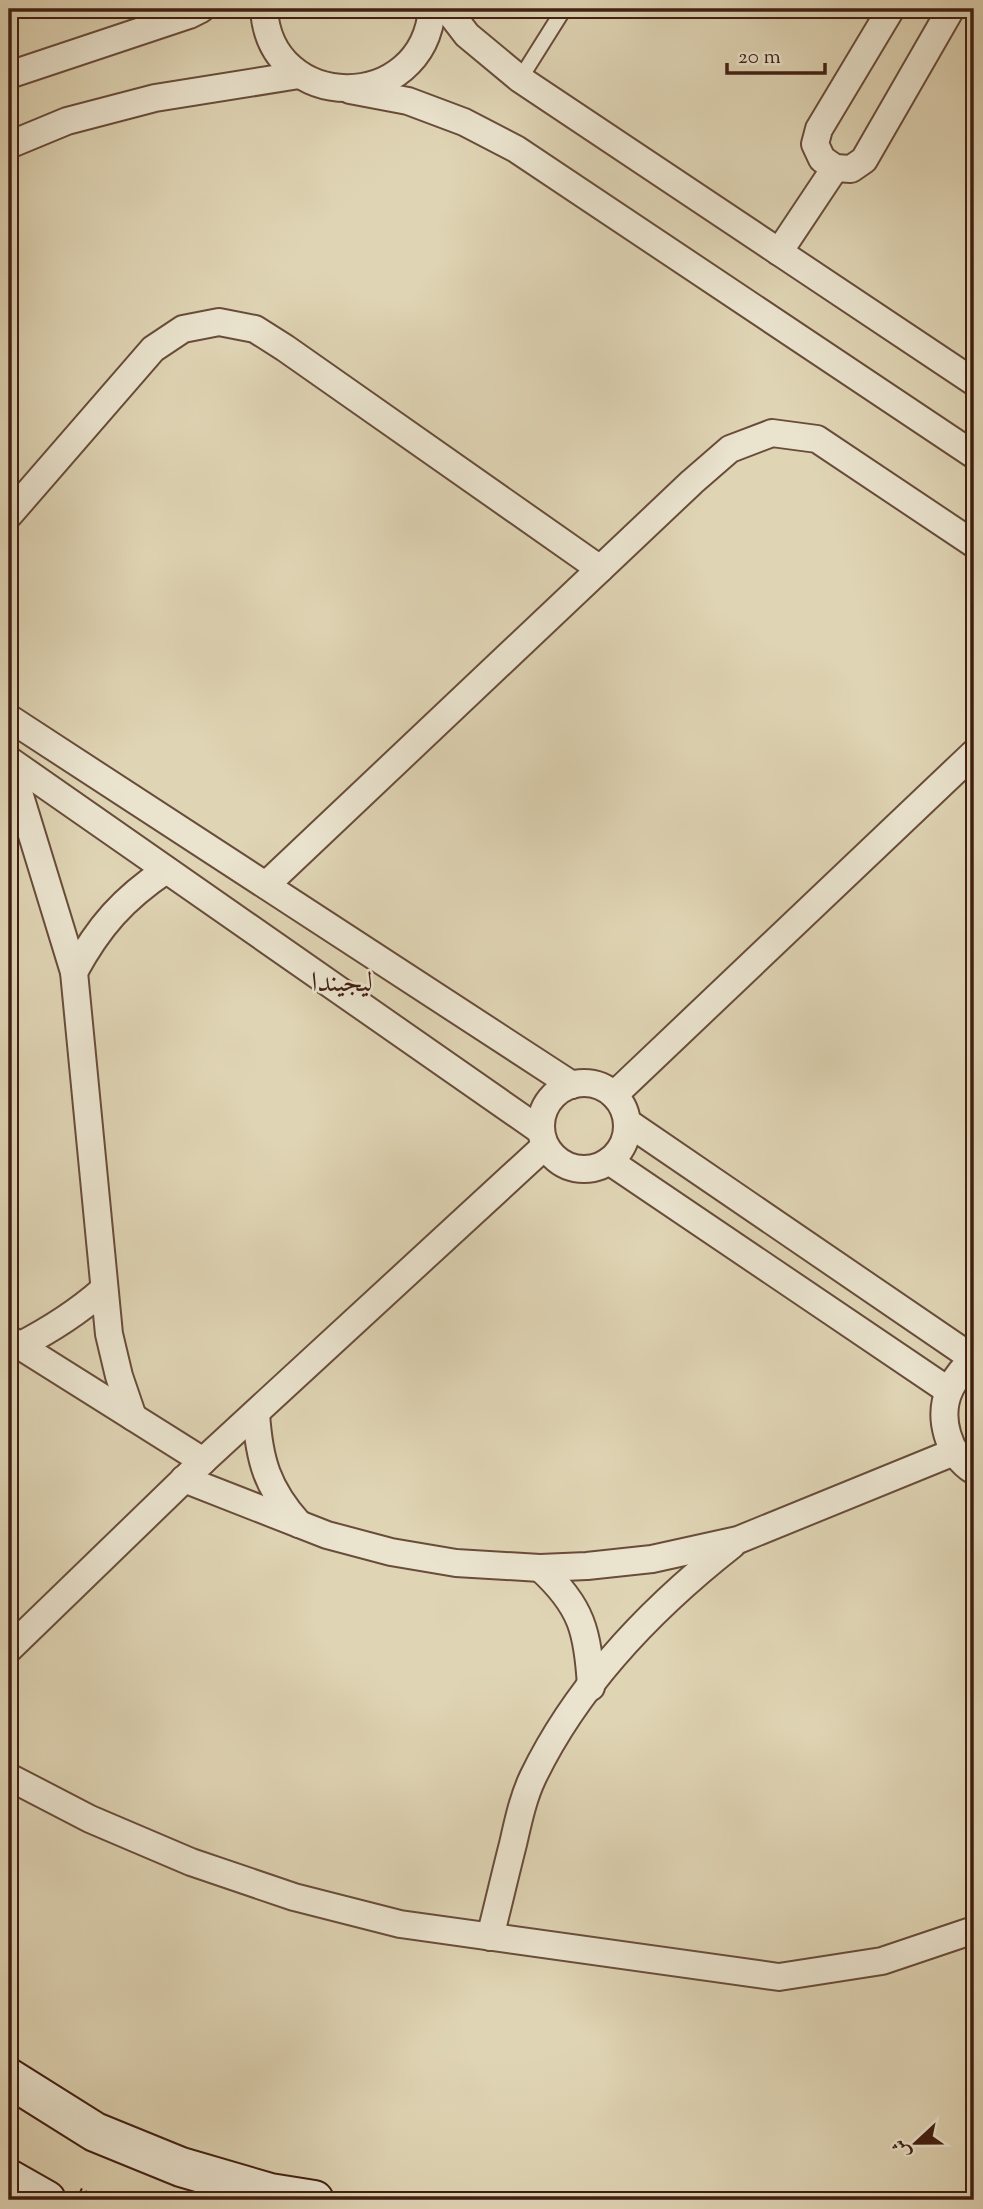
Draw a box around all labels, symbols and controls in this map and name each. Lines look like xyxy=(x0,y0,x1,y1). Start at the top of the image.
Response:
scale bar xyxy=(727,32,825,76)
text: 20 m xyxy=(738,43,781,73)
district label: ليجيندا xyxy=(311,964,373,1004)
north arrow xyxy=(881,2108,951,2178)
text: ش xyxy=(887,2135,919,2162)

